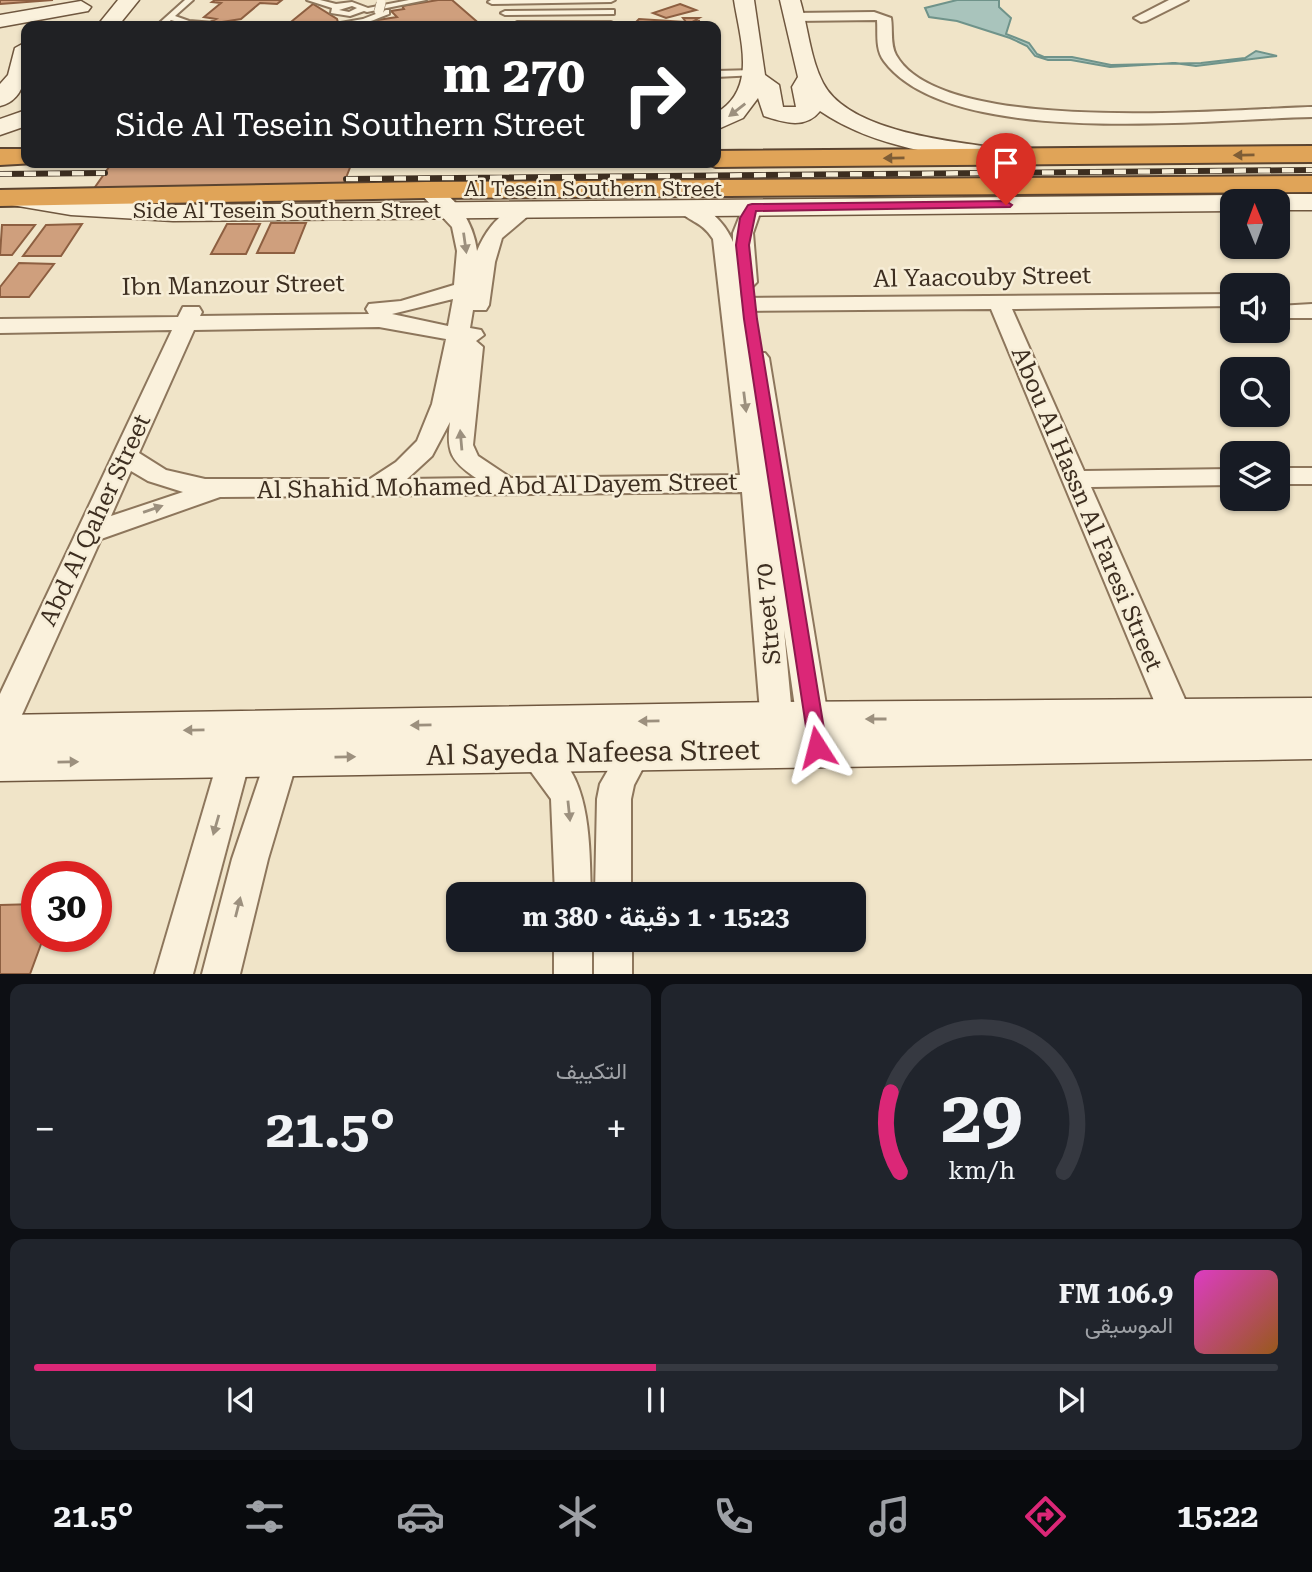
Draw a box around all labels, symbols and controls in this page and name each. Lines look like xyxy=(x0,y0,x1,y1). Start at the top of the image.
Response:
text: 270 m xyxy=(443,47,585,104)
icon: right xyxy=(609,49,700,140)
one-way arrow xyxy=(727,103,746,117)
text: Side Al Tesein Southern Street xyxy=(116,106,585,144)
pin xyxy=(976,133,1036,205)
icon: arrive xyxy=(987,144,1025,182)
one-way arrow xyxy=(1233,149,1255,160)
one-way arrow xyxy=(883,152,905,164)
street label: Al Tesein Southern Street xyxy=(464,177,722,201)
north arrow xyxy=(1220,189,1290,259)
map controls xyxy=(1220,189,1290,511)
street label: Side Al Tesein Southern Street xyxy=(133,199,441,223)
one-way arrow xyxy=(460,232,471,254)
street label: Al Yaacouby Street xyxy=(873,261,1091,293)
street label: Ibn Manzour Street xyxy=(121,269,345,301)
button: sound xyxy=(1220,273,1290,343)
street label: Abou Al Hassn Al Faresi Street xyxy=(1006,343,1168,675)
button: search xyxy=(1220,357,1290,427)
one-way arrow xyxy=(739,391,750,413)
street label: Abd Al Qaher Street xyxy=(34,410,156,630)
one-way arrow xyxy=(455,429,466,451)
button: layers xyxy=(1220,441,1290,511)
street label: Al Shahid Mohamed Abd Al Dayem Street xyxy=(257,468,738,504)
one-way arrow xyxy=(143,503,164,514)
street label: Street 70 xyxy=(750,562,786,666)
position arrow xyxy=(780,710,854,784)
one-way arrow xyxy=(865,713,887,725)
one-way arrow xyxy=(638,715,660,727)
one-way arrow xyxy=(410,720,432,731)
one-way arrow xyxy=(183,724,205,735)
street label: Al Sayeda Nafeesa Street xyxy=(426,733,760,772)
one-way arrow xyxy=(334,751,356,763)
one-way arrow xyxy=(57,756,79,768)
one-way arrow xyxy=(563,800,574,822)
one-way arrow xyxy=(210,815,220,836)
speed limit sign: 30 xyxy=(21,861,112,952)
one-way arrow xyxy=(233,896,244,918)
text: 15:23 · 1 دقيقة · 380 m xyxy=(523,902,789,932)
text: التكييف xyxy=(556,1058,627,1085)
text: 29 xyxy=(941,1076,1022,1161)
text: 21.5° xyxy=(266,1099,395,1160)
text: − xyxy=(34,1107,55,1151)
text: + xyxy=(606,1107,627,1151)
text: km/h xyxy=(948,1156,1015,1185)
text: 106.9 FM xyxy=(1059,1279,1173,1309)
text: الموسيقى xyxy=(1085,1312,1173,1339)
icon: previous xyxy=(222,1381,260,1419)
icon: pause xyxy=(637,1381,675,1419)
icon: next xyxy=(1052,1381,1090,1419)
icon: filters xyxy=(240,1492,289,1541)
icon: car xyxy=(396,1492,445,1541)
icon: climate xyxy=(553,1492,602,1541)
icon: phone xyxy=(709,1492,758,1541)
icon: music xyxy=(865,1492,914,1541)
icon: directions xyxy=(1021,1492,1070,1541)
text: 21.5° xyxy=(54,1497,133,1535)
text: 15:22 xyxy=(1177,1497,1258,1535)

